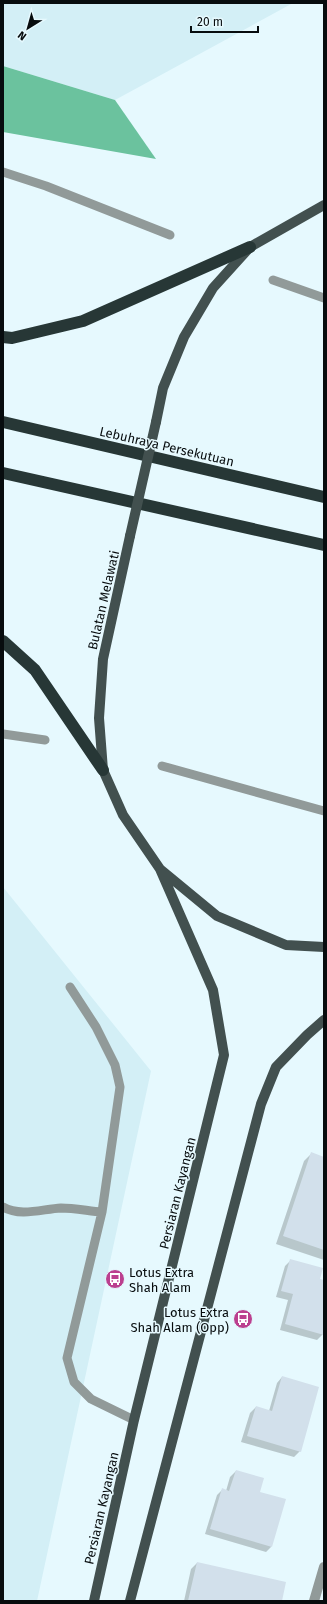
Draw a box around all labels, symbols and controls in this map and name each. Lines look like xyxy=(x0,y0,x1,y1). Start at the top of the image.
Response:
north arrow xyxy=(8,8,48,48)
scale bar xyxy=(191,8,258,34)
text: 20 m xyxy=(197,15,223,29)
text: N xyxy=(15,28,29,43)
street label: Lebuhraya Persekutuan xyxy=(98,424,236,469)
street label: Bulatan Melawati xyxy=(85,549,122,651)
street label: Persiaran Kayangan xyxy=(156,1135,199,1251)
place label: Lotus Extra Shah Alam xyxy=(129,1265,194,1295)
bus stop icon: Lotus Extra Shah Alam xyxy=(104,1268,126,1290)
place label: Lotus Extra Shah Alam (Opp) xyxy=(130,1305,229,1335)
bus stop icon: Lotus Extra Shah Alam (Opp) xyxy=(232,1308,254,1330)
street label: Persiaran Kayangan xyxy=(81,1450,122,1566)

